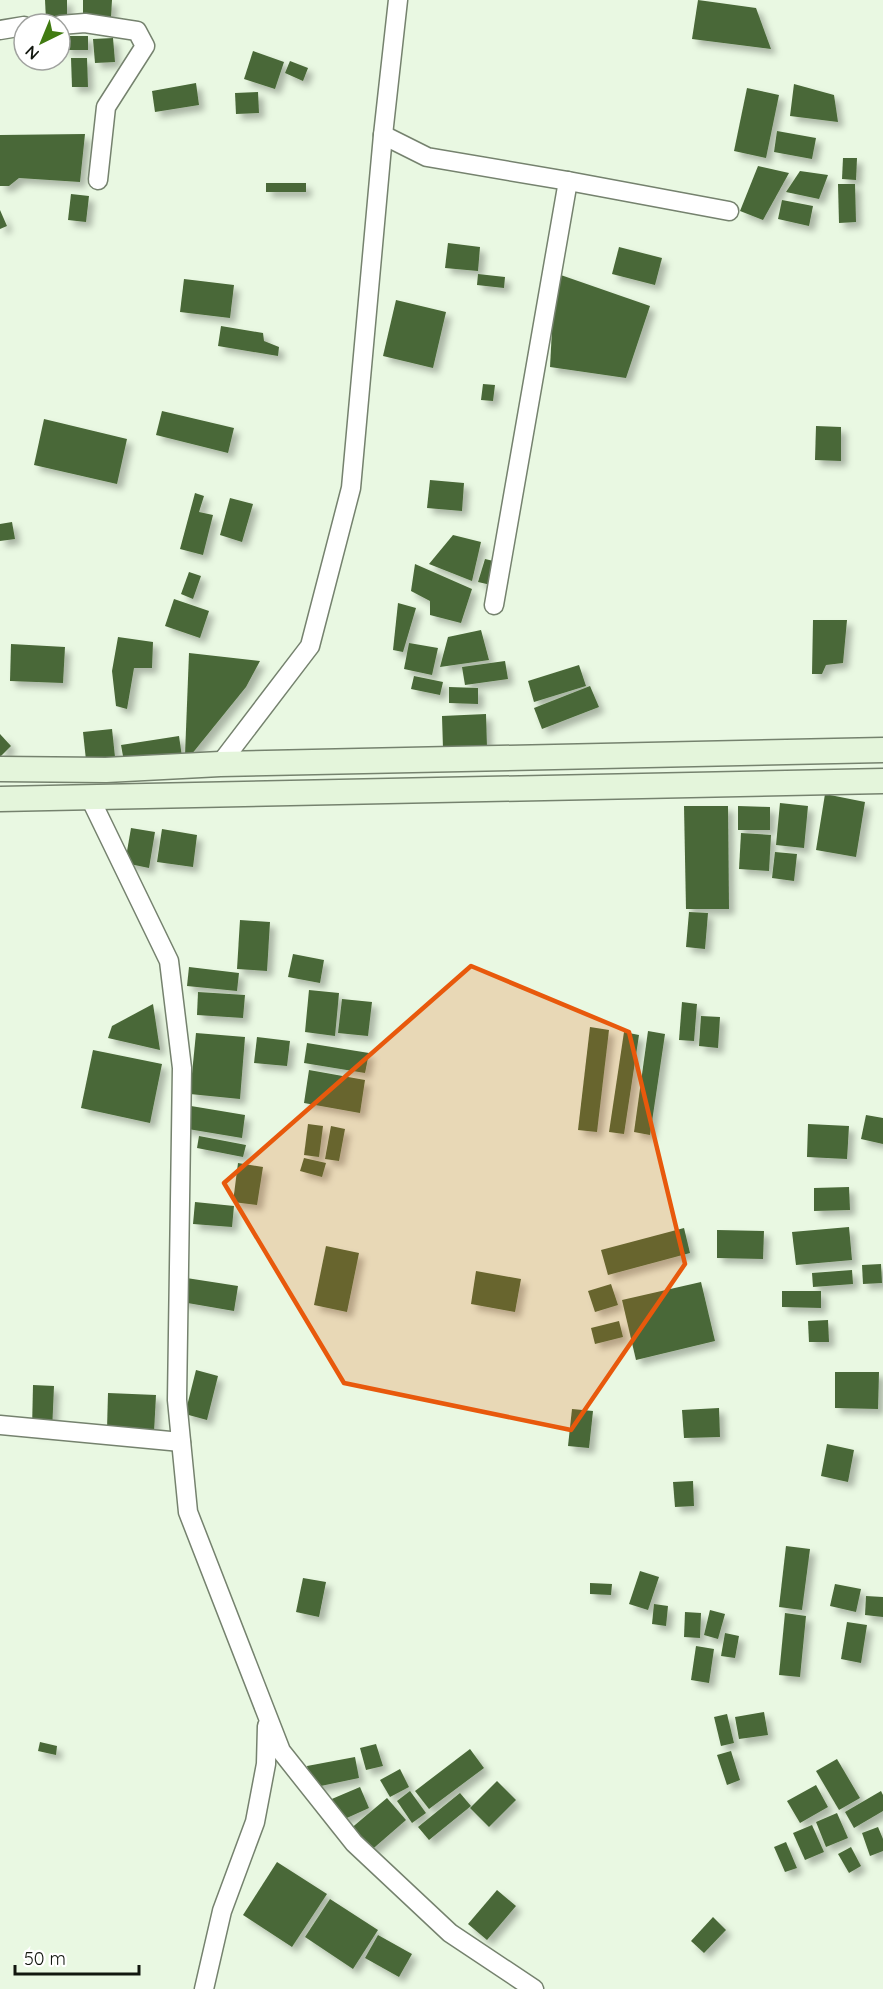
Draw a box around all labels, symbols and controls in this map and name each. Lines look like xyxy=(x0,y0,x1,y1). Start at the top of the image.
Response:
north arrow xyxy=(12,12,72,72)
text: N xyxy=(21,42,43,64)
scale bar xyxy=(15,1938,140,1976)
text: 50 m xyxy=(24,1947,66,1970)

